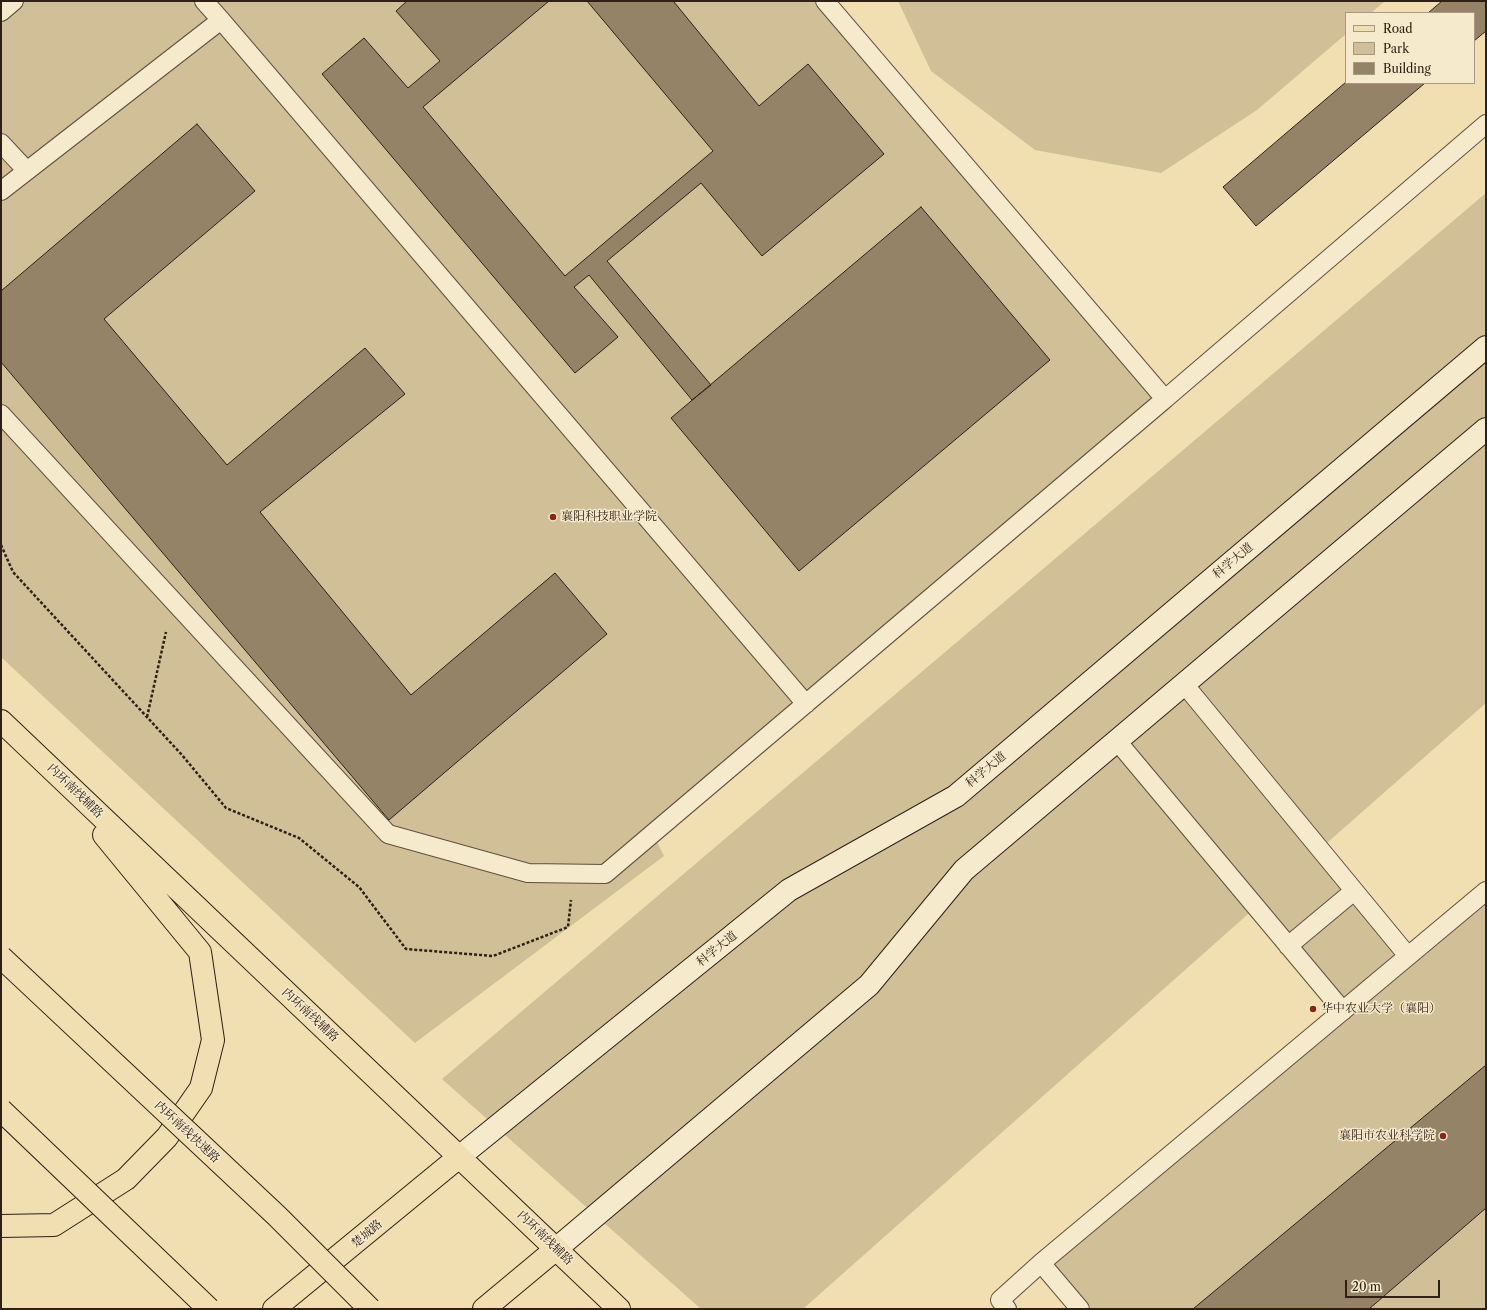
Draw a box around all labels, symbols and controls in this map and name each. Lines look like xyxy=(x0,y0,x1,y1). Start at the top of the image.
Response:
legend xyxy=(1345,12,1475,84)
text: Road xyxy=(1383,21,1413,36)
text: Park xyxy=(1383,41,1409,56)
text: Building xyxy=(1383,61,1431,76)
place label: 襄阳科技职业学院 xyxy=(561,510,657,524)
marker: 襄阳科技职业学院 xyxy=(548,512,558,522)
street label: 科学大道 xyxy=(1210,540,1256,582)
street label: 科学大道 xyxy=(963,749,1009,791)
street label: 内环南线辅路 xyxy=(44,761,106,821)
street label: 科学大道 xyxy=(694,928,740,970)
street label: 内环南线辅路 xyxy=(279,985,341,1045)
place label: 华中农业大学（襄阳） xyxy=(1321,1002,1441,1016)
marker: 华中农业大学（襄阳） xyxy=(1308,1004,1318,1014)
street label: 内环南线快速路 xyxy=(151,1098,223,1166)
place label: 襄阳市农业科学院 xyxy=(1339,1129,1435,1143)
marker: 襄阳市农业科学院 xyxy=(1438,1131,1448,1141)
street label: 内环南线辅路 xyxy=(514,1208,576,1268)
street label: 楚城路 xyxy=(349,1217,385,1251)
scale bar xyxy=(1347,1272,1442,1298)
text: 20 m xyxy=(1352,1279,1381,1294)

